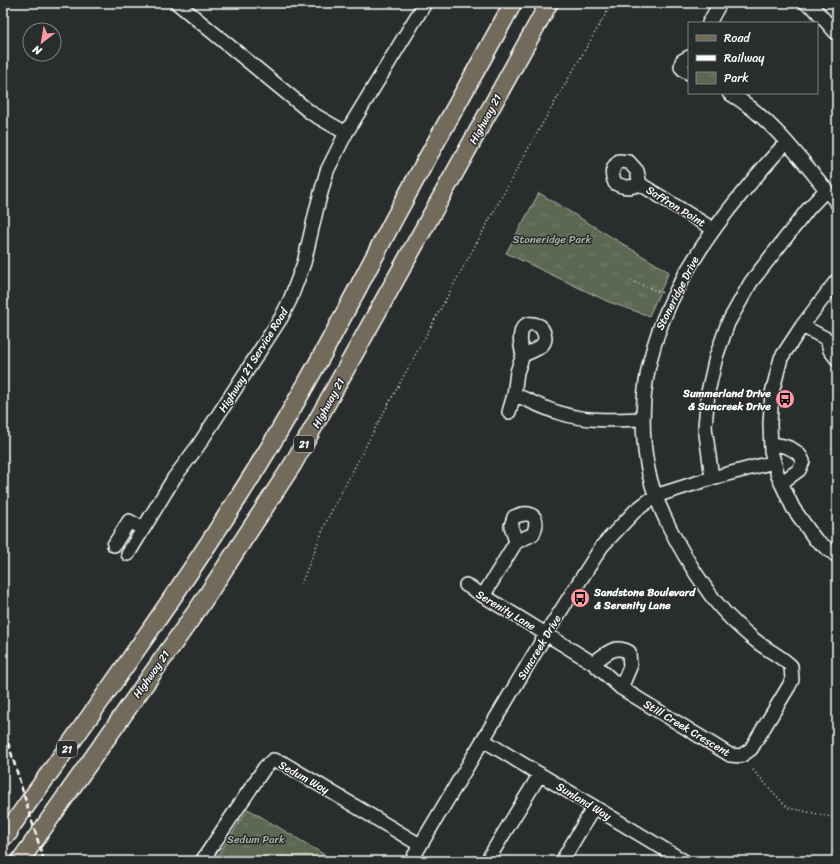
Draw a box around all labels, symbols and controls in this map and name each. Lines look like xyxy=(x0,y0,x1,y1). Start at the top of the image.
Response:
north arrow xyxy=(22,22,62,62)
legend xyxy=(688,22,818,94)
text: Road xyxy=(724,27,751,49)
text: N xyxy=(29,40,46,61)
text: Railway xyxy=(724,47,765,69)
text: Park xyxy=(724,67,749,89)
street label: Highway 21 xyxy=(464,90,507,148)
street label: Saffron Point xyxy=(642,181,709,232)
park label: Stoneridge Park xyxy=(513,230,592,249)
street label: Stoneridge Drive xyxy=(651,252,705,334)
street label: Highway 21 Service Road xyxy=(214,303,294,416)
street label: Highway 21 xyxy=(307,374,350,432)
place label: Summerland Drive & Suncreek Drive xyxy=(682,384,771,416)
bus stop icon: Summerland Drive & Suncreek Drive xyxy=(774,388,796,410)
road number: 21 xyxy=(294,436,314,452)
place label: Sandstone Boulevard & Serenity Lane xyxy=(593,583,696,615)
street label: Serenity Lane xyxy=(472,585,540,636)
bus stop icon: Sandstone Boulevard & Serenity Lane xyxy=(569,587,591,609)
street label: Suncreek Drive xyxy=(512,611,567,684)
street label: Highway 21 xyxy=(128,646,175,702)
street label: Still Creek Crescent xyxy=(640,695,734,762)
road number: 21 xyxy=(57,741,77,757)
street label: Sedum Way xyxy=(275,756,333,799)
street label: Sunland Way xyxy=(552,777,615,826)
park label: Sedum Park xyxy=(227,830,285,849)

